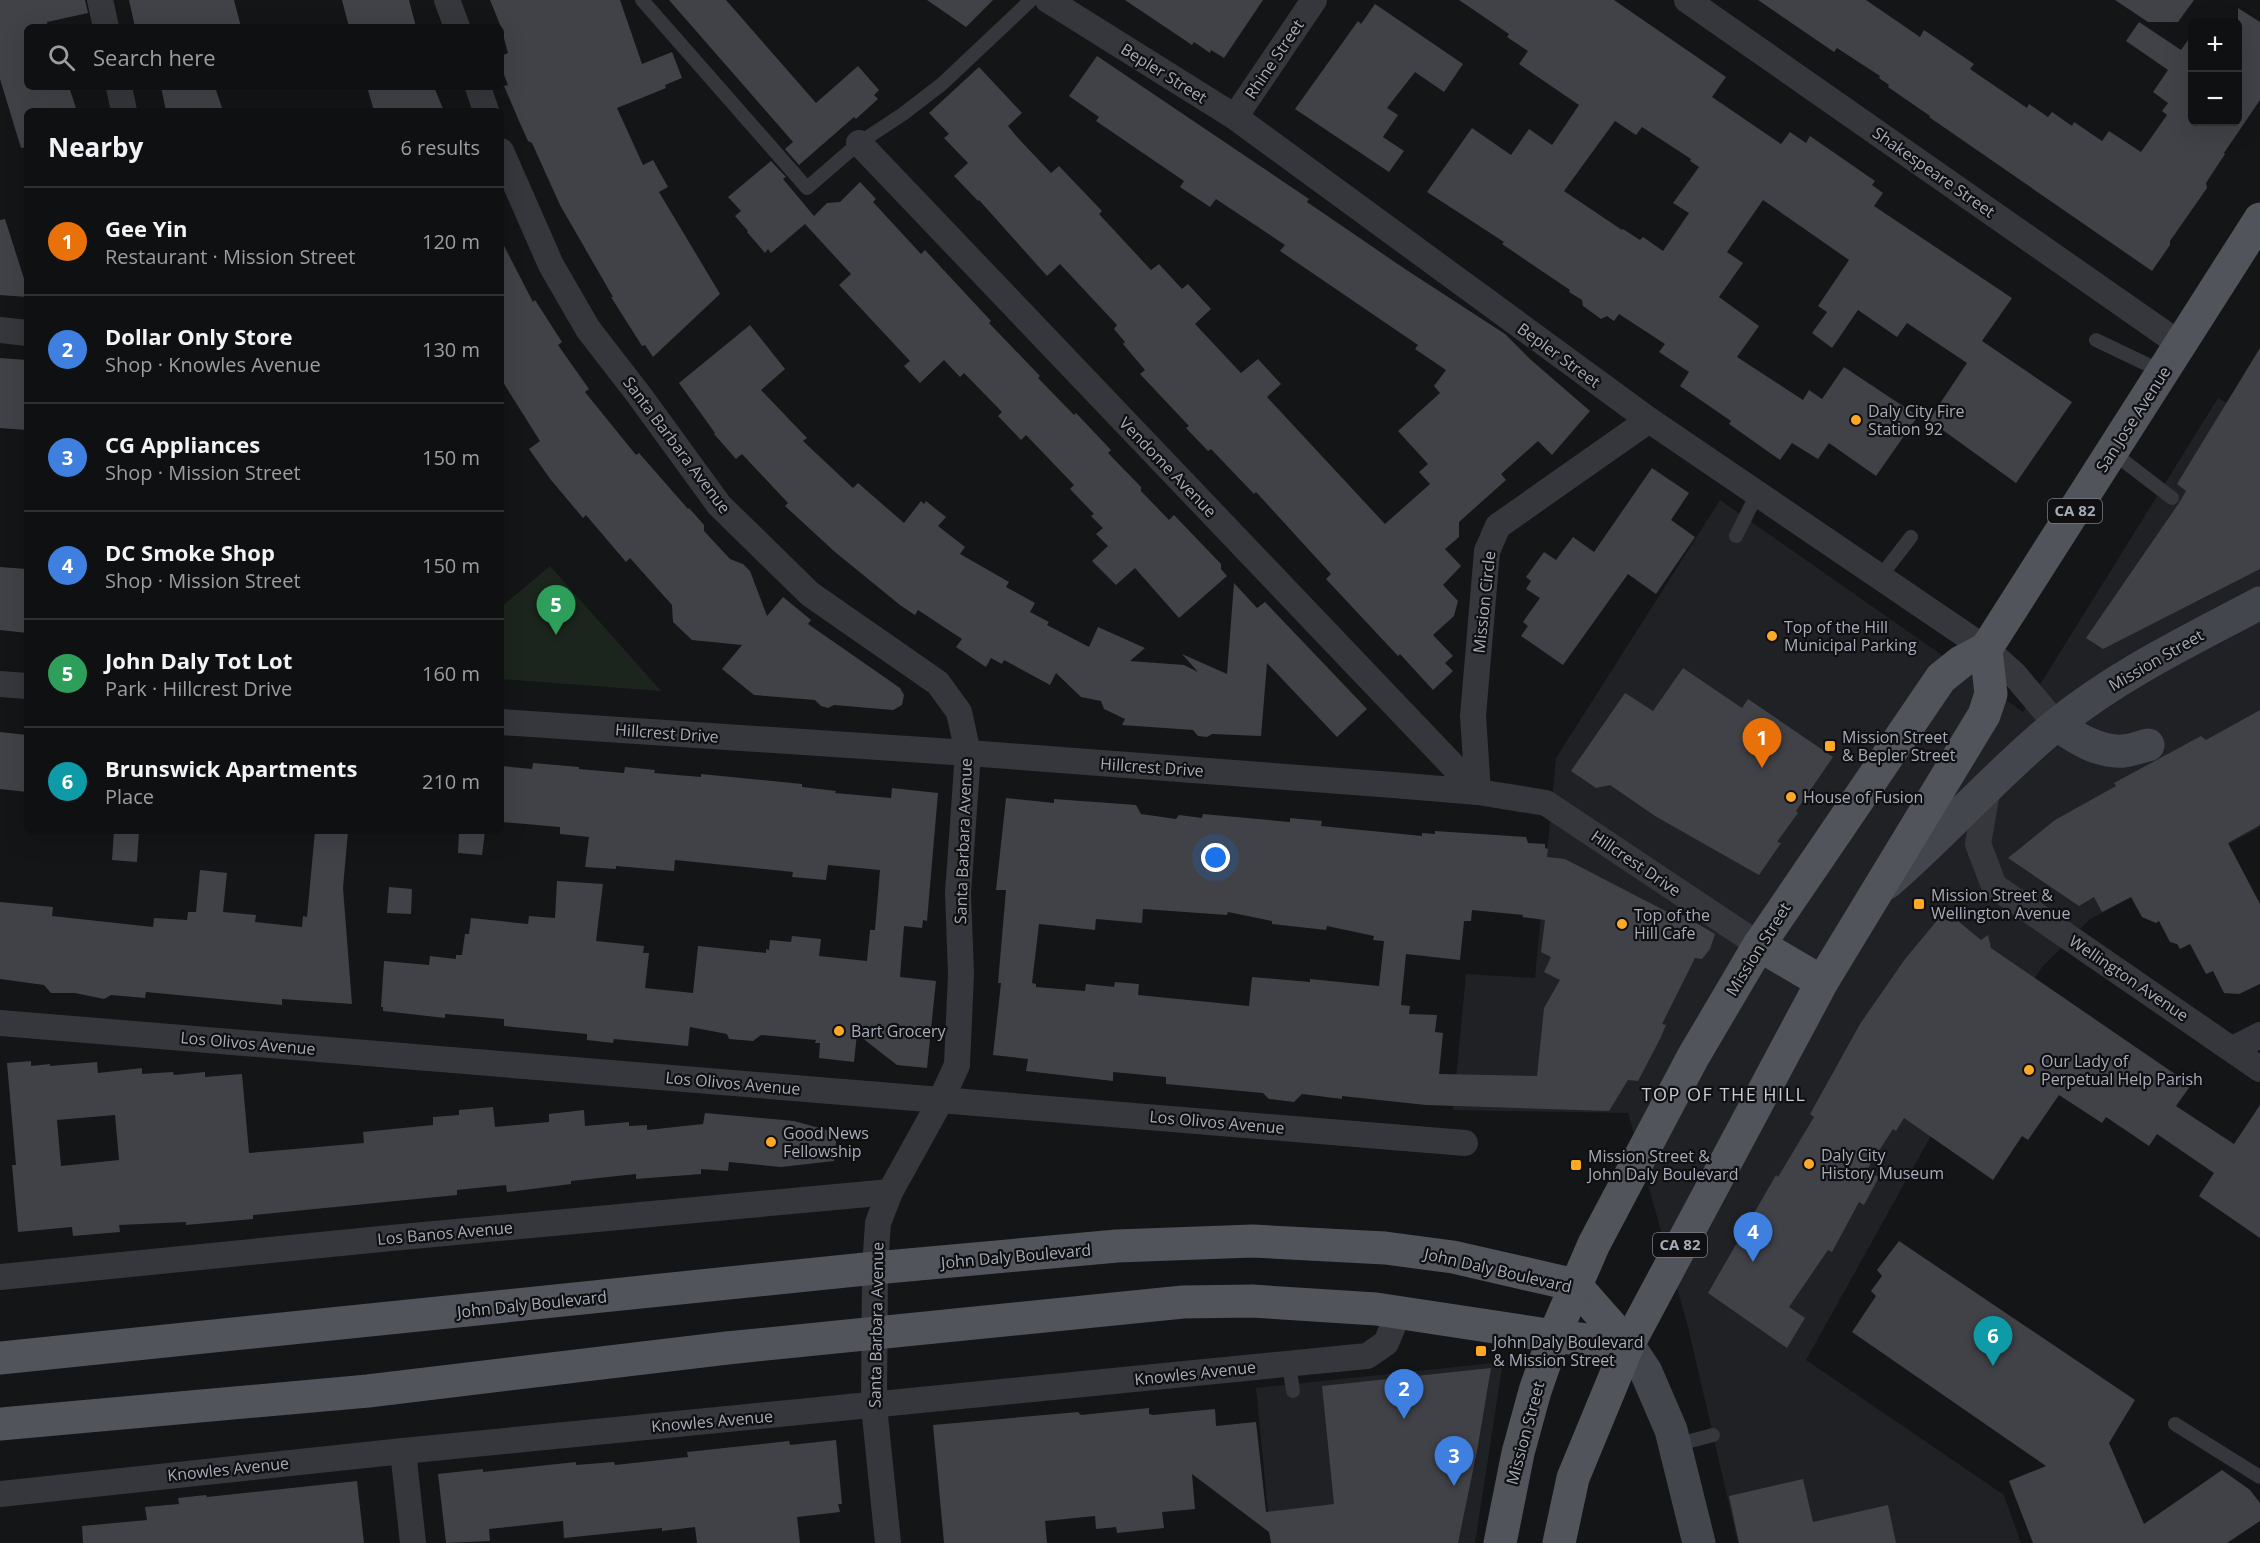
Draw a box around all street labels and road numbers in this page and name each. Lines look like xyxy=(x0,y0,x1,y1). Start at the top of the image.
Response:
street label: Rhine Street xyxy=(1239,15,1309,103)
street label: Bepler Street xyxy=(1117,38,1211,108)
street label: Shakespeare Street xyxy=(1868,122,2000,223)
street label: Bepler Street xyxy=(1513,317,1605,393)
street label: San Jose Avenue xyxy=(2091,362,2175,476)
street label: Santa Barbara Avenue xyxy=(618,372,736,518)
street label: Vendome Avenue xyxy=(1114,412,1222,522)
road number: CA 82 xyxy=(2048,499,2102,523)
street label: Mission Circle xyxy=(1468,550,1500,654)
street label: Mission Street xyxy=(2105,624,2208,696)
street label: Hillcrest Drive xyxy=(614,718,720,748)
street label: Hillcrest Drive xyxy=(1099,752,1205,782)
street label: Santa Barbara Avenue xyxy=(949,758,977,924)
street label: Hillcrest Drive xyxy=(1587,825,1685,901)
street label: Mission Street xyxy=(1721,898,1796,1000)
street label: Wellington Avenue xyxy=(2065,930,2193,1026)
street label: Los Olivos Avenue xyxy=(180,1026,316,1060)
street label: Los Olivos Avenue xyxy=(665,1066,801,1100)
street label: Los Olivos Avenue xyxy=(1149,1105,1285,1139)
street label: Los Banos Avenue xyxy=(376,1216,514,1250)
road number: CA 82 xyxy=(1653,1233,1707,1257)
street label: John Daly Boulevard xyxy=(938,1238,1092,1274)
street label: Santa Barbara Avenue xyxy=(864,1242,888,1408)
street label: John Daly Boulevard xyxy=(1420,1242,1574,1298)
street label: John Daly Boulevard xyxy=(454,1285,608,1323)
street label: Knowles Avenue xyxy=(1133,1356,1257,1390)
street label: Mission Street xyxy=(1501,1379,1549,1487)
street label: Knowles Avenue xyxy=(650,1405,774,1437)
street label: Knowles Avenue xyxy=(166,1452,290,1486)

